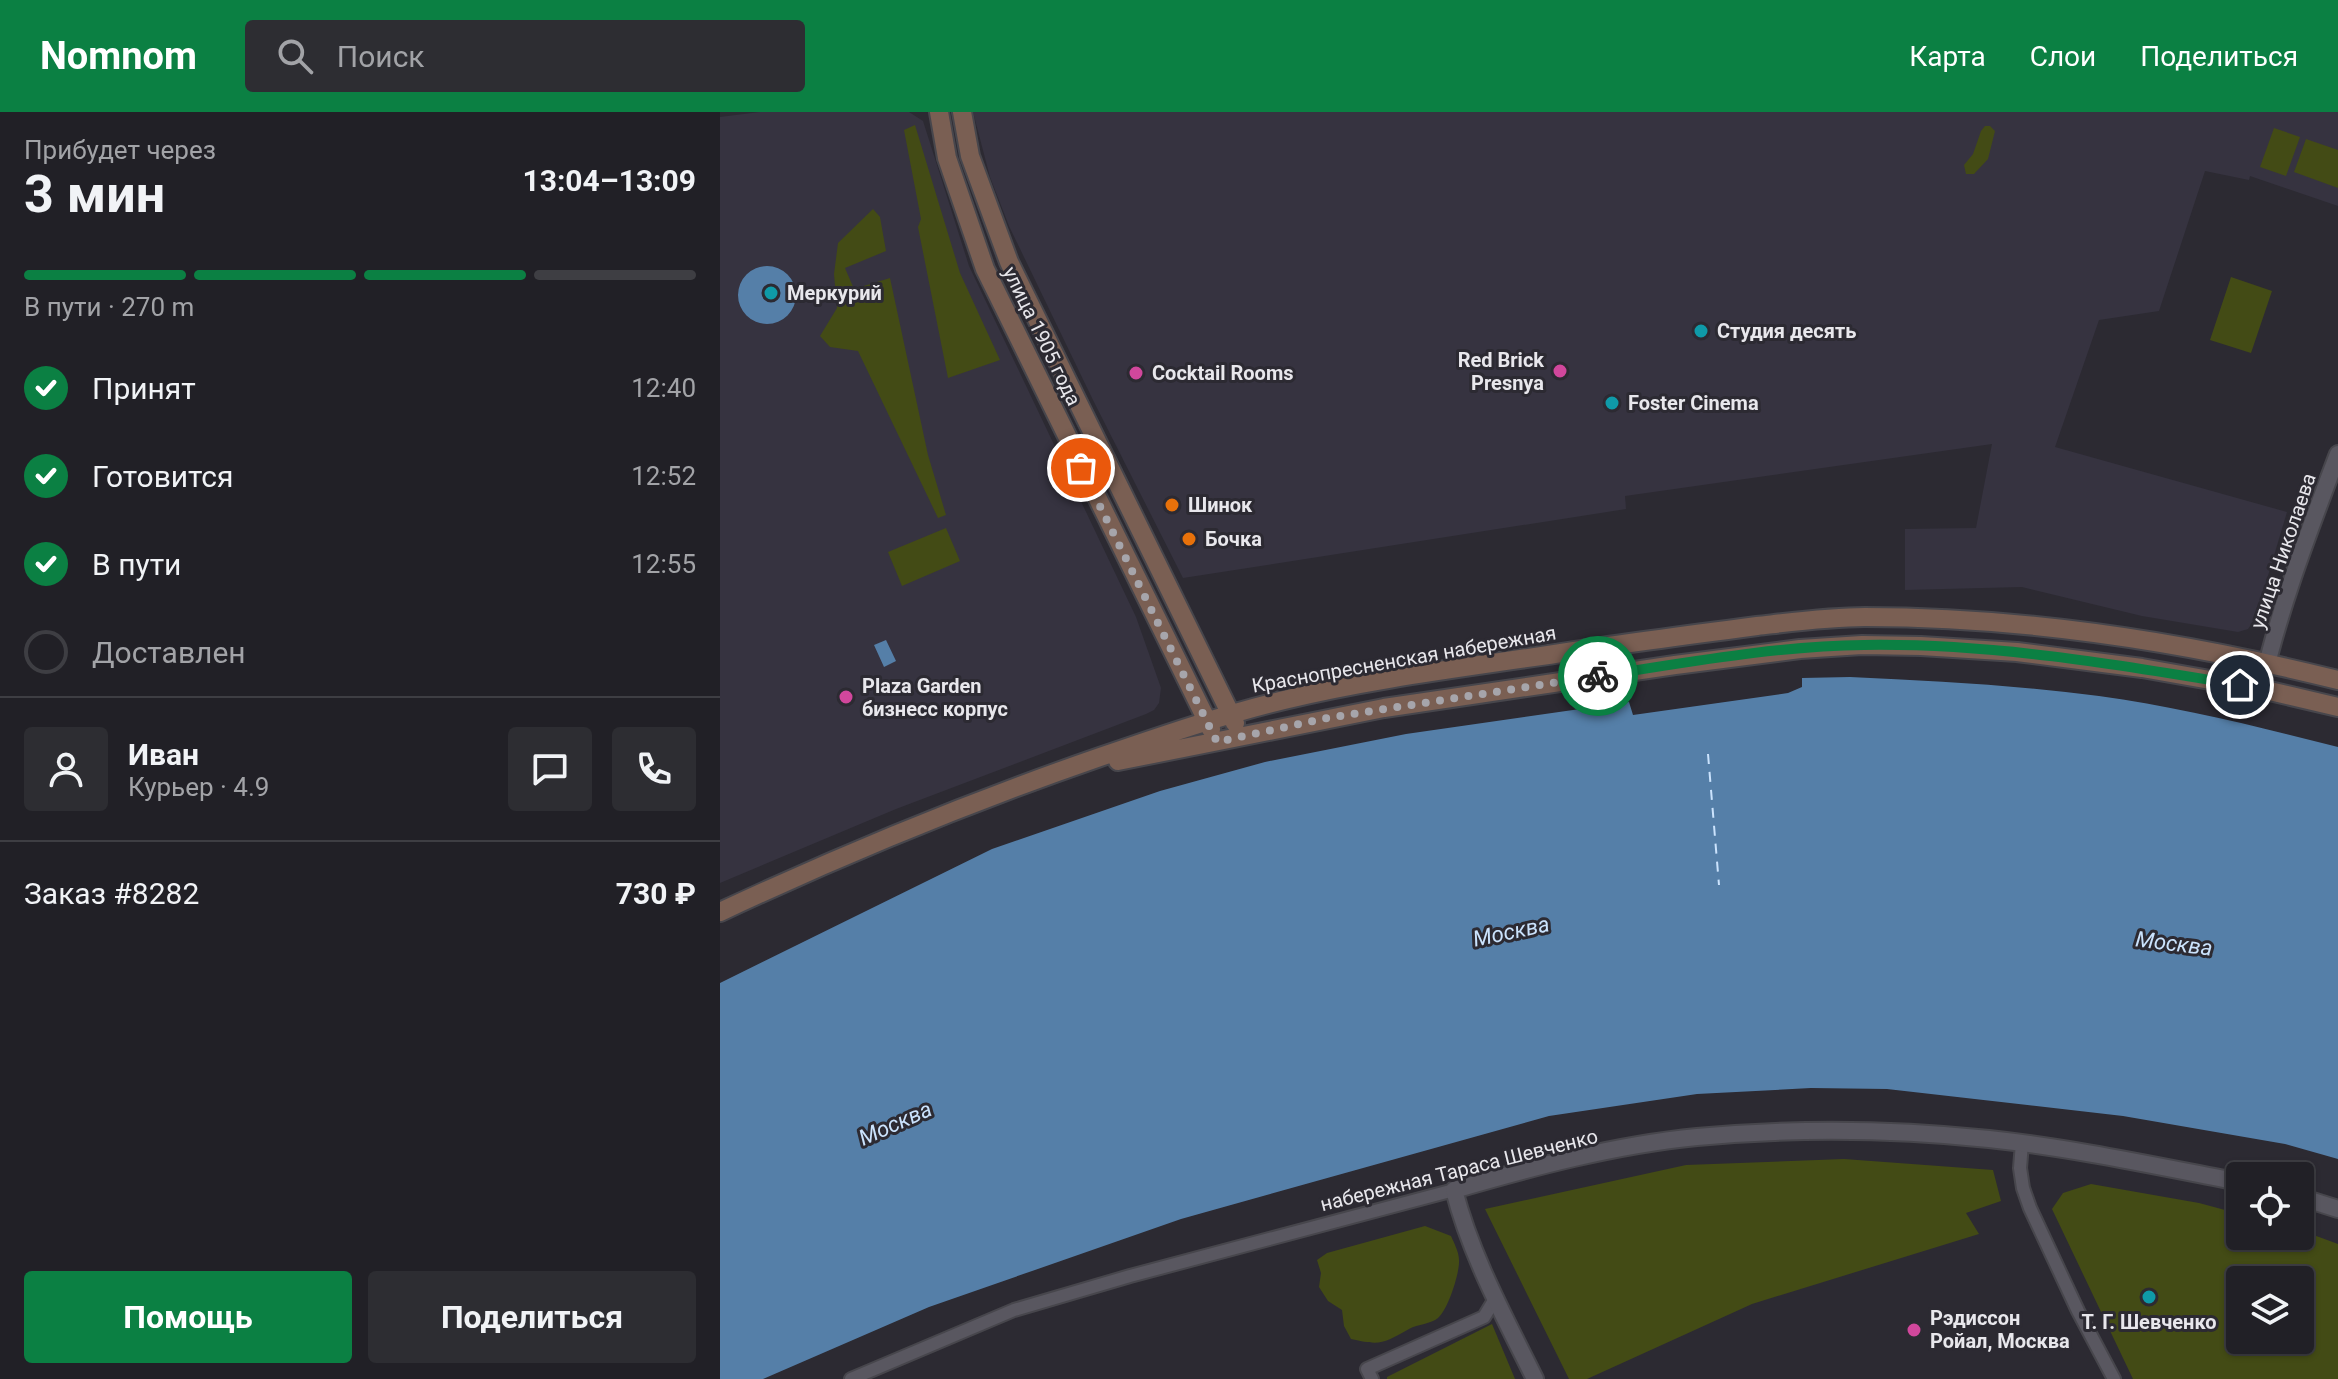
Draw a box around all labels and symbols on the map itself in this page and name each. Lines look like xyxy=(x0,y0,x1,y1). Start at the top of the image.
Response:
street label: улица 1905 года xyxy=(998,263,1086,409)
place label: Меркурий xyxy=(787,281,882,305)
marker: Меркурий xyxy=(762,284,780,302)
place label: Студия десять xyxy=(1717,319,1856,343)
marker: Студия десять xyxy=(1692,322,1710,340)
place label: Red Brick Presnya xyxy=(1458,348,1544,395)
place label: Cocktail Rooms xyxy=(1152,361,1294,385)
marker: Red Brick Presnya xyxy=(1551,362,1569,380)
marker: Cocktail Rooms xyxy=(1127,364,1145,382)
place label: Foster Cinema xyxy=(1628,391,1759,415)
marker: Foster Cinema xyxy=(1603,394,1621,412)
pin xyxy=(1047,434,1115,502)
street label: улица Николаева xyxy=(2245,470,2321,632)
place label: Шинок xyxy=(1188,493,1253,517)
marker: Шинок xyxy=(1163,496,1181,514)
place label: Бочка xyxy=(1205,527,1262,551)
marker: Бочка xyxy=(1180,530,1198,548)
street label: Краснопресненская набережная xyxy=(1250,620,1558,698)
courier xyxy=(1558,636,1638,716)
pin xyxy=(2206,651,2274,719)
place label: Plaza Garden бизнесс корпус xyxy=(862,674,1008,721)
marker: Plaza Garden бизнесс корпус xyxy=(837,688,855,706)
water label: Москва xyxy=(1471,911,1552,952)
water label: Москва xyxy=(2134,926,2214,961)
water label: Москва xyxy=(855,1096,936,1151)
street label: набережная Тараса Шевченко xyxy=(1318,1124,1600,1216)
marker: Т. Г. Шевченко xyxy=(2140,1288,2158,1306)
place label: Рэдиссон Ройал, Москва xyxy=(1930,1306,2070,1353)
place label: Т. Г. Шевченко xyxy=(2082,1310,2216,1334)
marker: Рэдиссон Ройал, Москва xyxy=(1905,1321,1923,1339)

